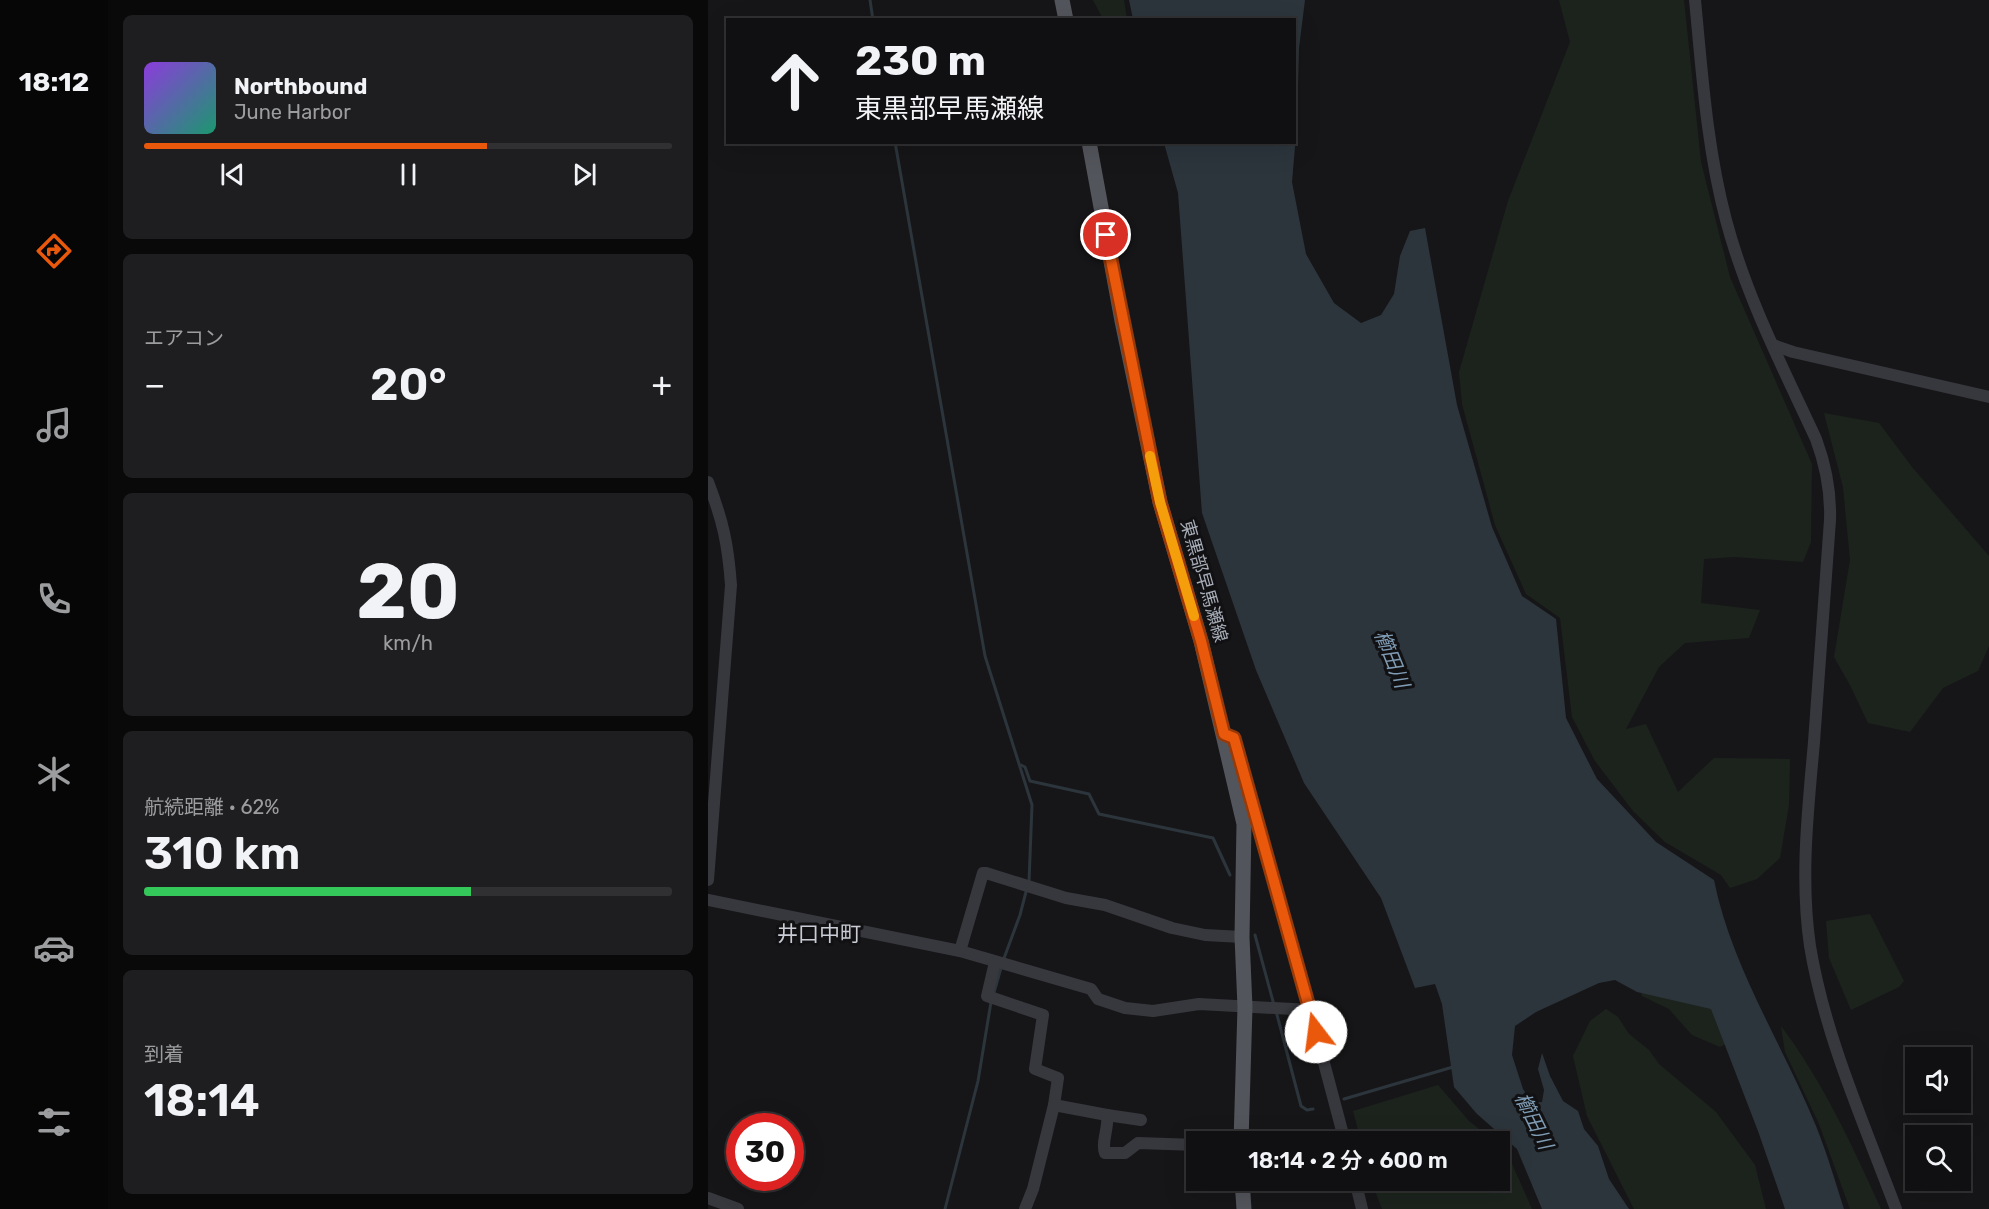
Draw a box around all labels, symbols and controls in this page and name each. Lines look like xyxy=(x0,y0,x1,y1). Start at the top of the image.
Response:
text: 230 m xyxy=(855,36,986,86)
icon: ahead xyxy=(756,42,834,120)
text: 18:12 xyxy=(19,66,89,98)
text: Northbound xyxy=(234,73,367,100)
text: 東黒部早馬瀬線 xyxy=(855,93,1044,125)
text: June Harbor xyxy=(234,100,351,124)
icon: previous xyxy=(216,158,249,191)
icon: pause xyxy=(392,158,425,191)
icon: next xyxy=(568,158,601,191)
pin xyxy=(1080,209,1131,260)
icon: arrive xyxy=(1089,218,1122,251)
icon: directions xyxy=(33,230,75,272)
text: エアコン xyxy=(144,326,224,350)
text: 20° xyxy=(370,358,447,411)
text: − xyxy=(144,365,165,404)
text: + xyxy=(651,365,672,404)
icon: music xyxy=(33,404,75,446)
street label: 東黒部早馬瀬線 xyxy=(1176,517,1232,645)
text: 20 xyxy=(356,545,460,638)
icon: phone xyxy=(33,578,75,620)
water label: 櫛田川 xyxy=(1370,627,1415,693)
text: km/h xyxy=(383,631,433,655)
icon: climate xyxy=(33,753,75,795)
text: 航続距離 · 62% xyxy=(144,795,279,819)
text: 310 km xyxy=(144,827,300,880)
district label: 井口中町 xyxy=(777,921,861,946)
icon: car xyxy=(33,927,75,969)
position arrow xyxy=(1284,1000,1348,1064)
text: 到着 xyxy=(144,1042,184,1066)
map controls xyxy=(1905,1047,1971,1191)
button: sound xyxy=(1905,1047,1971,1113)
text: 18:14 xyxy=(144,1074,260,1127)
water label: 櫛田川 xyxy=(1510,1089,1559,1155)
icon: filters xyxy=(33,1101,75,1143)
speed limit sign: 30 xyxy=(726,1113,804,1191)
button: search xyxy=(1905,1125,1971,1191)
text: 18:14 · 2 分 · 600 m xyxy=(1248,1147,1448,1174)

